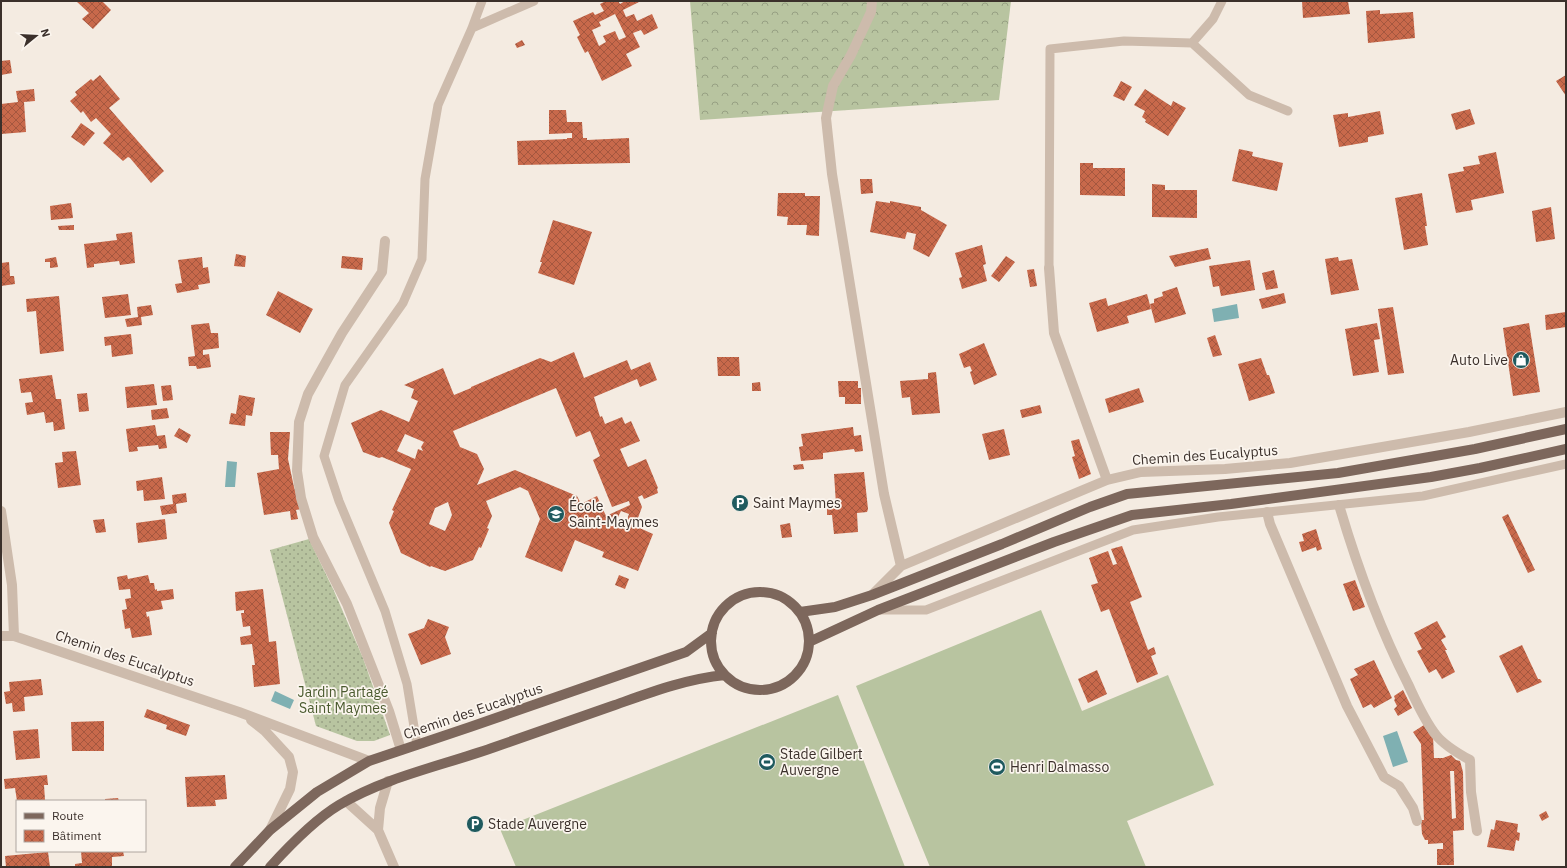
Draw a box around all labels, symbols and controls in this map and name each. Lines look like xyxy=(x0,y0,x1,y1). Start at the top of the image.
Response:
north arrow xyxy=(16,16,56,56)
text: N xyxy=(38,27,53,39)
shop icon: Auto Live xyxy=(1511,350,1531,370)
place label: Auto Live xyxy=(1450,351,1508,369)
street label: Chemin des Eucalyptus xyxy=(1131,441,1279,469)
parking icon: Saint Maymes xyxy=(730,493,750,513)
place label: Saint Maymes xyxy=(753,494,841,512)
place label: École Saint-Maymes xyxy=(569,496,659,531)
school or university icon: École Saint-Maymes xyxy=(546,504,566,524)
street label: Chemin des Eucalyptus xyxy=(53,626,197,690)
street label: Chemin des Eucalyptus xyxy=(401,679,545,743)
park label: Jardin Partagé Saint Maymes xyxy=(298,683,389,717)
place label: Stade Gilbert Auvergne xyxy=(780,745,863,779)
sports icon: Stade Gilbert Auvergne xyxy=(757,752,777,772)
sports icon: Henri Dalmasso xyxy=(987,757,1007,777)
place label: Henri Dalmasso xyxy=(1010,758,1109,776)
legend xyxy=(16,800,146,852)
text: Route xyxy=(52,808,84,823)
parking icon: Stade Auvergne xyxy=(465,814,485,834)
place label: Stade Auvergne xyxy=(488,815,587,833)
text: Bâtiment xyxy=(52,828,102,843)

